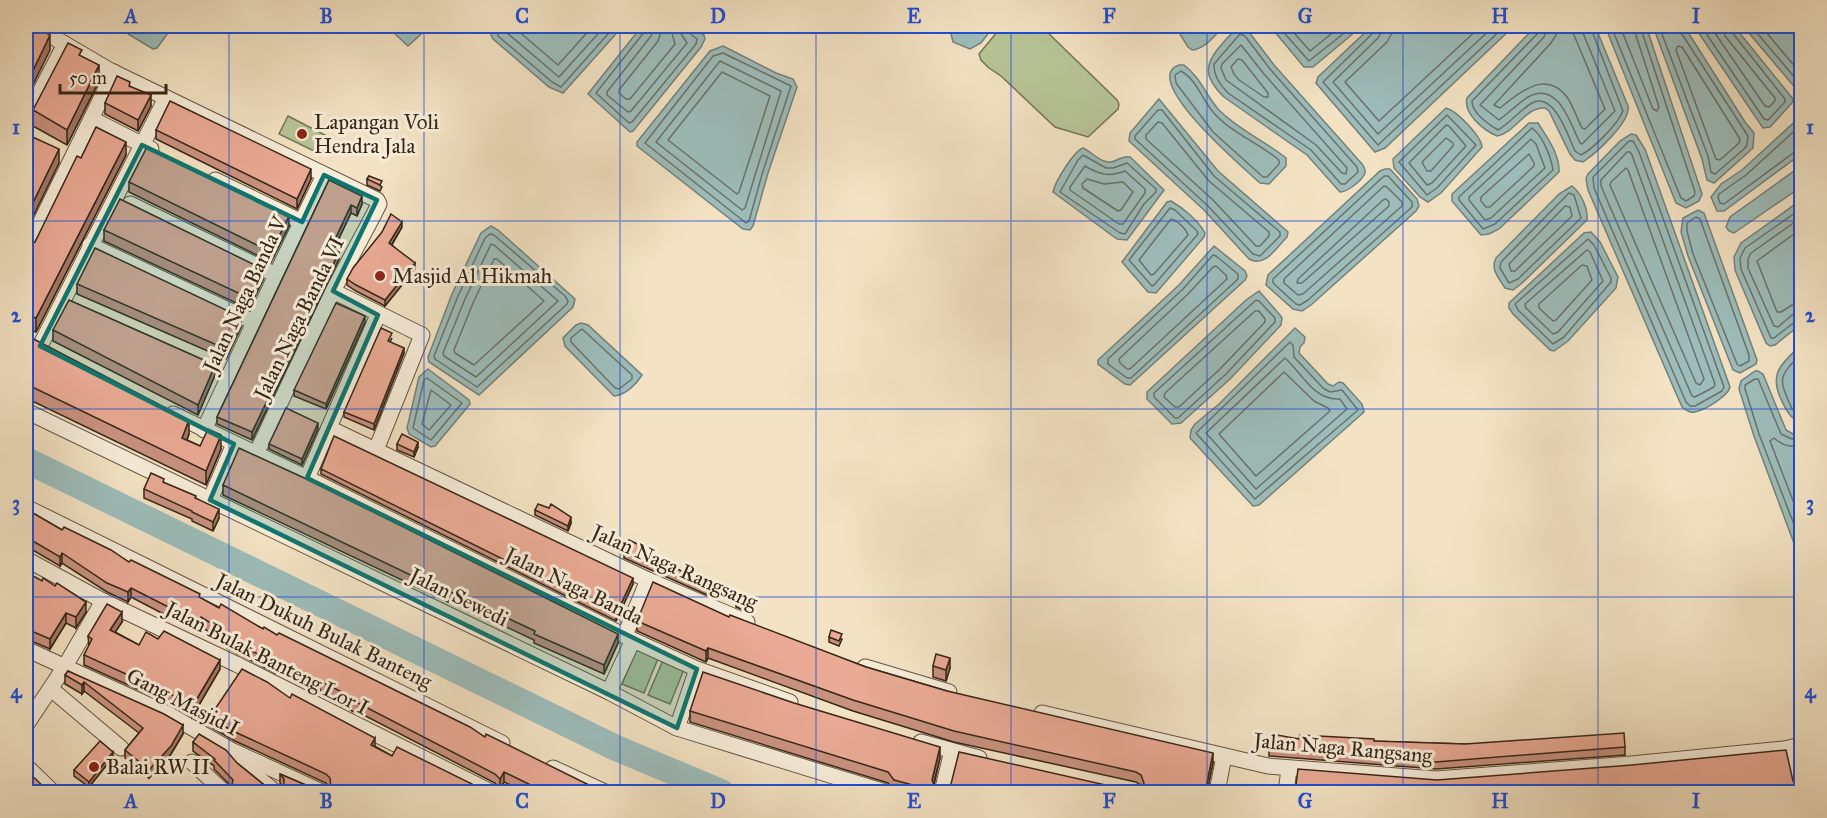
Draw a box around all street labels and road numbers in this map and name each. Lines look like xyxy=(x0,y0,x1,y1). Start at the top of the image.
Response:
street label: Jalan Naga Banda V xyxy=(197,211,293,378)
street label: Jalan Naga Banda VI xyxy=(247,232,350,406)
street label: Jalan Naga Rangsang xyxy=(586,518,762,615)
street label: Jalan Naga Banda xyxy=(499,541,647,631)
street label: Jalan Sewedi xyxy=(404,561,513,632)
street label: Jalan Dukuh Bulak Banteng xyxy=(210,566,437,695)
street label: Jalan Bulak Banteng Lor I xyxy=(159,595,373,721)
street label: Gang Masjid I xyxy=(122,663,244,741)
street label: Jalan Naga Rangsang xyxy=(1251,727,1434,769)

